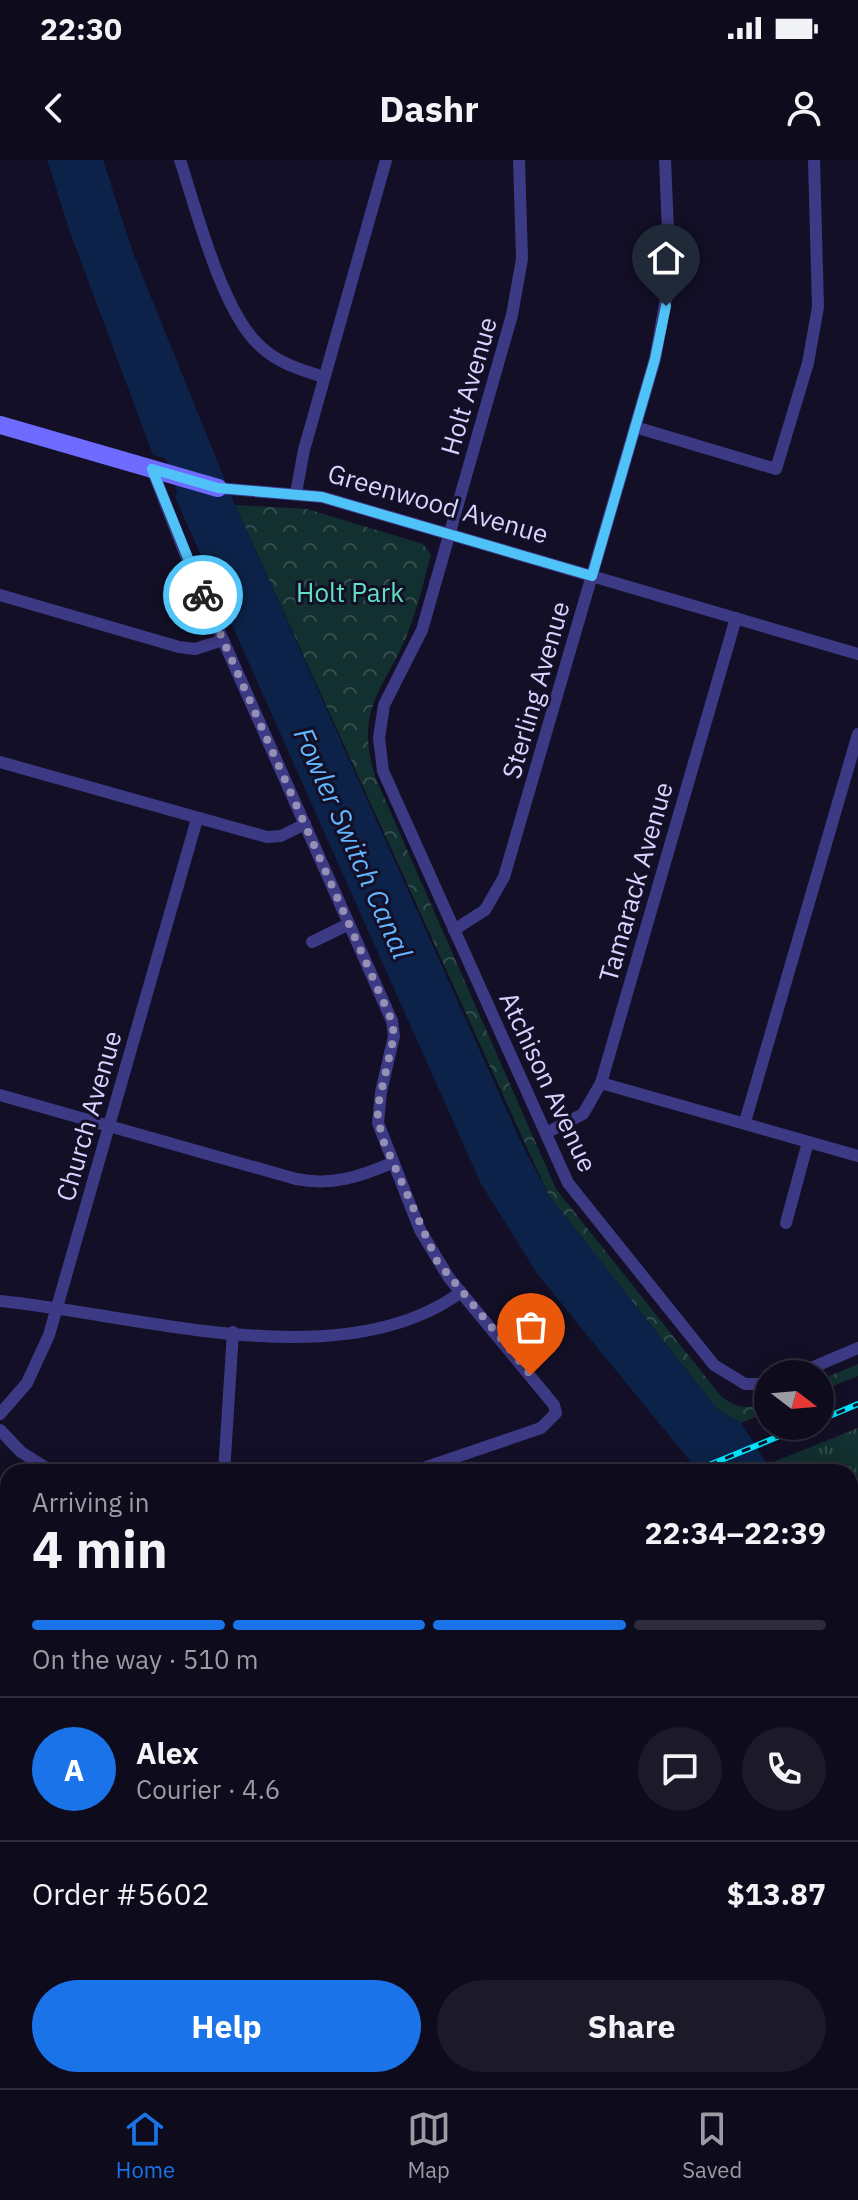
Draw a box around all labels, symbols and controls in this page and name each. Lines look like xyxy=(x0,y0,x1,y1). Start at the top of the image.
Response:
text: 22:30 xyxy=(40,9,122,48)
text: Dashr xyxy=(379,85,479,132)
icon: back xyxy=(32,86,76,130)
icon: person xyxy=(782,86,826,130)
pin xyxy=(632,224,700,306)
icon: home xyxy=(644,236,688,280)
street label: Holt Avenue xyxy=(432,313,504,459)
street label: Greenwood Avenue xyxy=(324,455,552,551)
courier xyxy=(163,555,243,635)
icon: bike xyxy=(181,573,225,617)
park label: Holt Park xyxy=(296,575,404,609)
street label: Sterling Avenue xyxy=(493,597,577,782)
water label: Fowler Switch Canal xyxy=(286,721,421,965)
street label: Tamarack Avenue xyxy=(590,778,680,986)
street label: Atchison Avenue xyxy=(492,986,605,1177)
street label: Church Avenue xyxy=(47,1027,129,1205)
pin xyxy=(497,1293,565,1375)
icon: bag xyxy=(509,1305,553,1349)
north arrow xyxy=(754,1360,834,1440)
map controls xyxy=(754,1360,834,1440)
text: Arriving in xyxy=(32,1485,149,1519)
text: 22:34–22:39 xyxy=(645,1513,826,1552)
text: 4 min xyxy=(32,1515,168,1582)
text: On the way · 510 m xyxy=(32,1642,258,1676)
button: chat xyxy=(638,1727,722,1811)
button: phone xyxy=(742,1727,826,1811)
text: Alex xyxy=(136,1733,199,1772)
text: A xyxy=(64,1750,84,1789)
text: Courier · 4.6 xyxy=(136,1772,280,1806)
text: Order #5602 xyxy=(32,1874,209,1913)
text: $13.87 xyxy=(727,1874,826,1913)
button: Help xyxy=(32,1980,421,2072)
button: Share xyxy=(437,1980,826,2072)
tab: Home xyxy=(116,2107,175,2184)
tab: Map xyxy=(407,2107,451,2184)
tab: Saved xyxy=(682,2107,742,2184)

